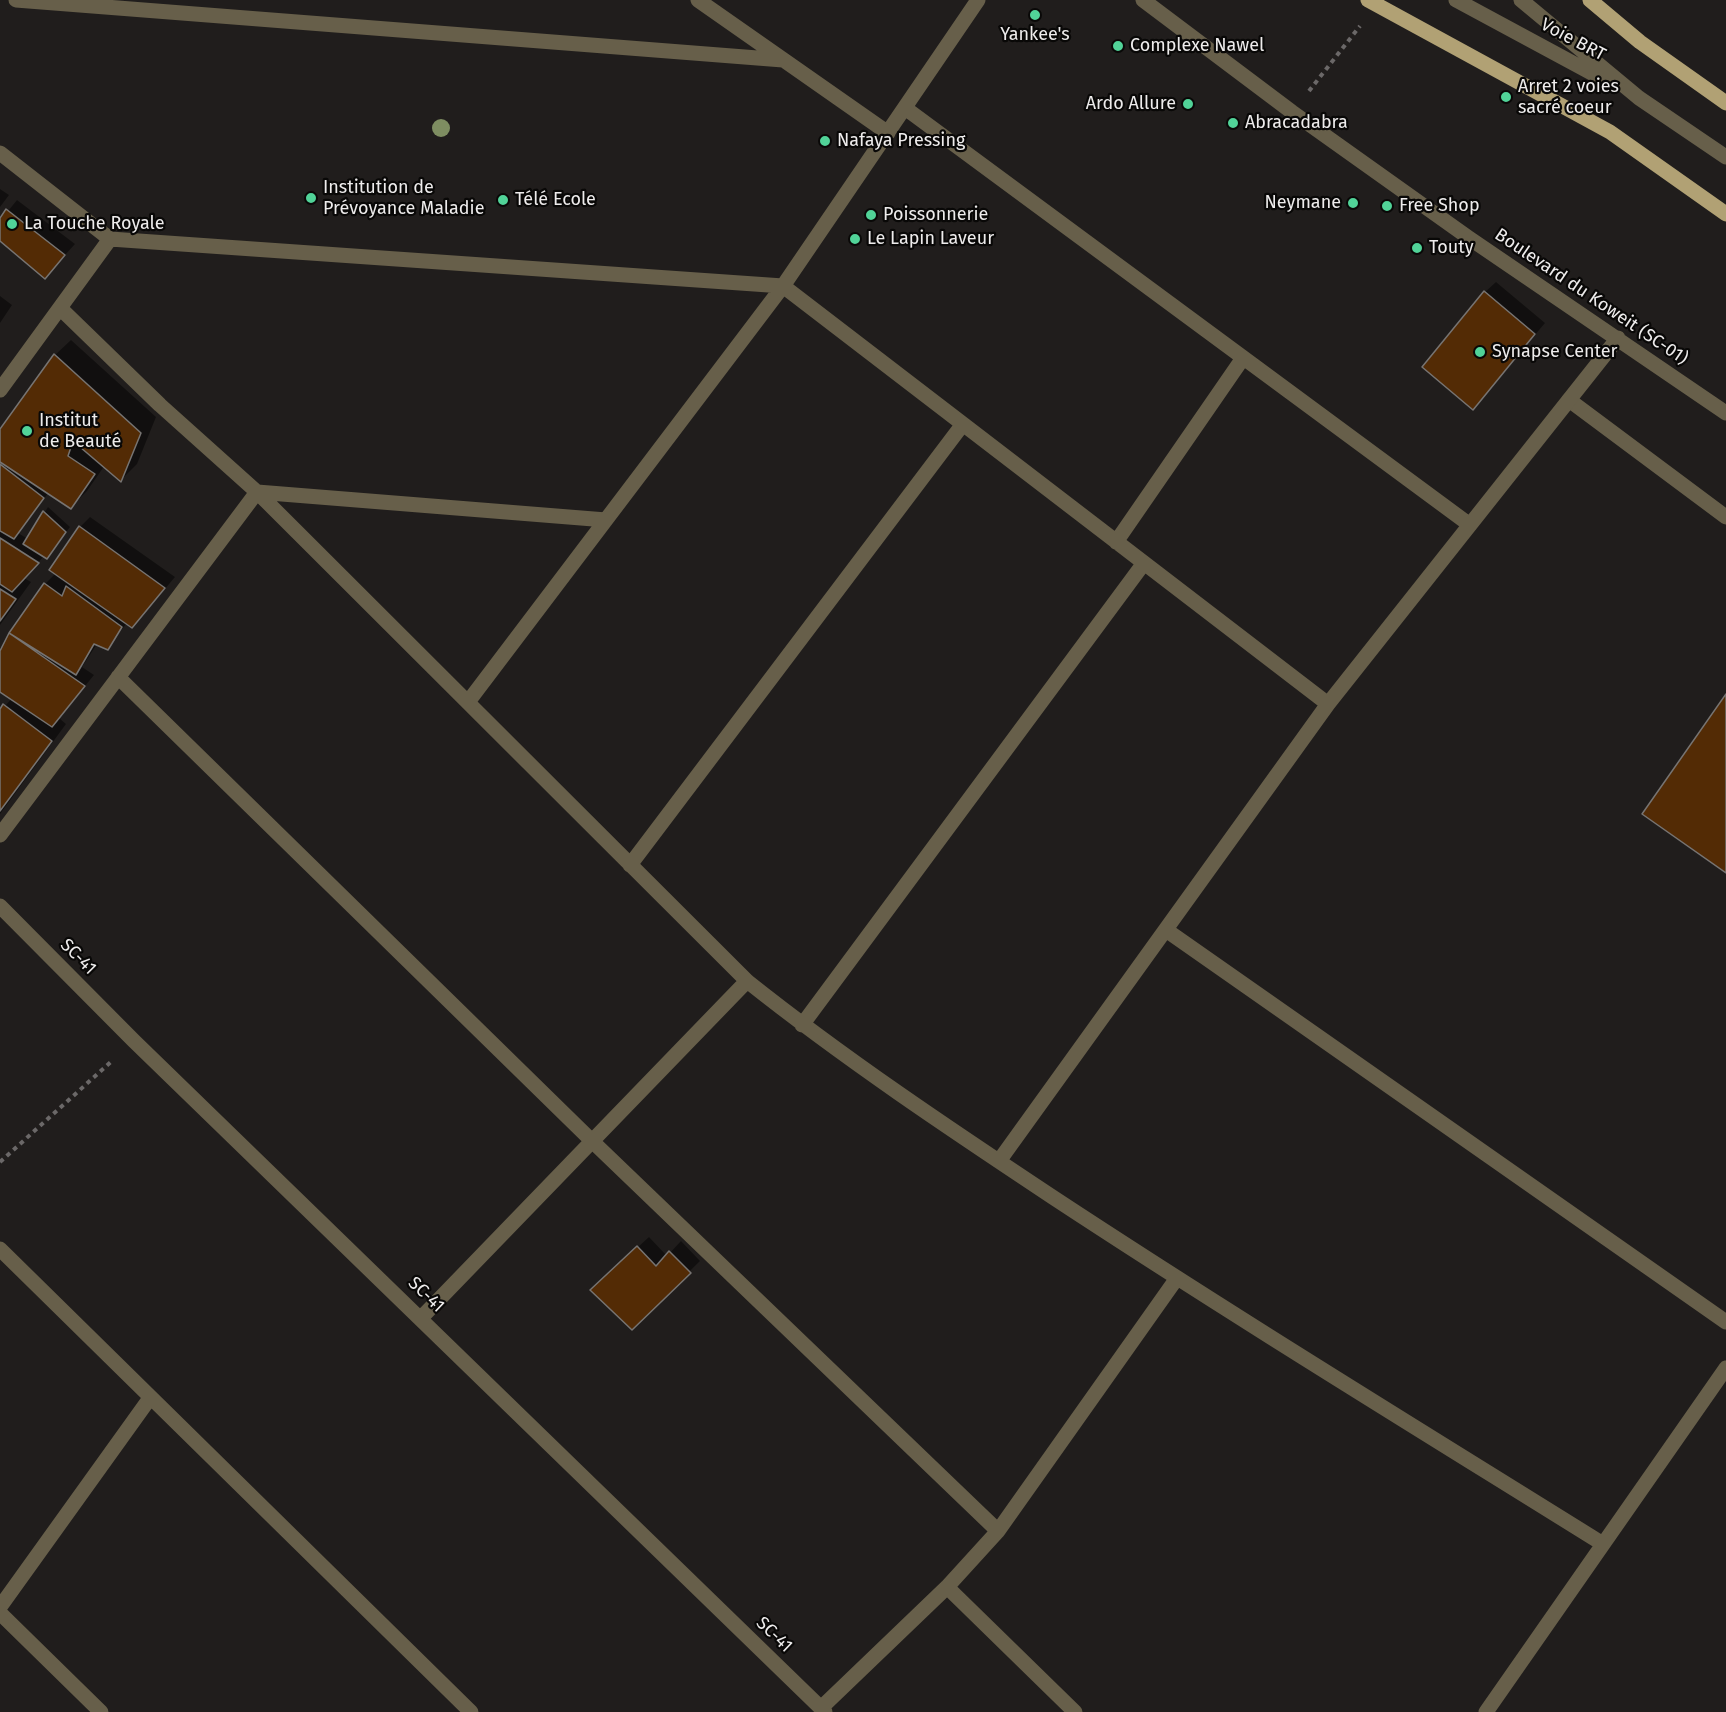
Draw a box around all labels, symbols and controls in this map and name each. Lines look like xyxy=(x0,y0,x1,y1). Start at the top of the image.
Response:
marker: Yankee's xyxy=(1028,8,1042,22)
street label: Voie BRT xyxy=(1537,14,1609,66)
place label: Yankee's xyxy=(1000,24,1070,46)
place label: Complexe Nawel xyxy=(1130,35,1264,57)
marker: Complexe Nawel xyxy=(1111,39,1125,53)
place label: Arret 2 voies sacré coeur xyxy=(1518,76,1619,118)
marker: Arret 2 voies sacré coeur xyxy=(1499,90,1513,104)
place label: Ardo Allure xyxy=(1086,93,1176,115)
marker: Ardo Allure xyxy=(1181,97,1195,111)
place label: Abracadabra xyxy=(1245,112,1348,134)
marker: Abracadabra xyxy=(1226,116,1240,130)
place label: Nafaya Pressing xyxy=(837,130,965,152)
marker: Nafaya Pressing xyxy=(818,134,832,148)
place label: Institution de Prévoyance Maladie xyxy=(323,177,484,219)
place label: Télé Ecole xyxy=(515,189,596,211)
marker: Institution de Prévoyance Maladie xyxy=(304,191,318,205)
place label: Neymane xyxy=(1265,192,1341,214)
marker: Télé Ecole xyxy=(496,193,510,207)
place label: Free Shop xyxy=(1399,195,1480,217)
marker: Neymane xyxy=(1346,196,1360,210)
marker: Free Shop xyxy=(1380,199,1394,213)
place label: Poissonnerie xyxy=(883,204,988,226)
marker: Poissonnerie xyxy=(864,208,878,222)
place label: La Touche Royale xyxy=(24,213,165,235)
marker: La Touche Royale xyxy=(5,217,19,231)
street label: Boulevard du Koweit (SC-01) xyxy=(1490,224,1692,370)
place label: Le Lapin Laveur xyxy=(867,228,994,250)
marker: Le Lapin Laveur xyxy=(848,232,862,246)
place label: Touty xyxy=(1429,237,1474,259)
marker: Touty xyxy=(1410,241,1424,255)
place label: Synapse Center xyxy=(1492,341,1618,363)
marker: Synapse Center xyxy=(1473,345,1487,359)
place label: Institut de Beauté xyxy=(39,410,121,452)
marker: Institut de Beauté xyxy=(20,424,34,438)
street label: SC-41 xyxy=(55,934,101,980)
street label: SC-41 xyxy=(403,1273,449,1317)
street label: SC-41 xyxy=(751,1613,797,1657)

